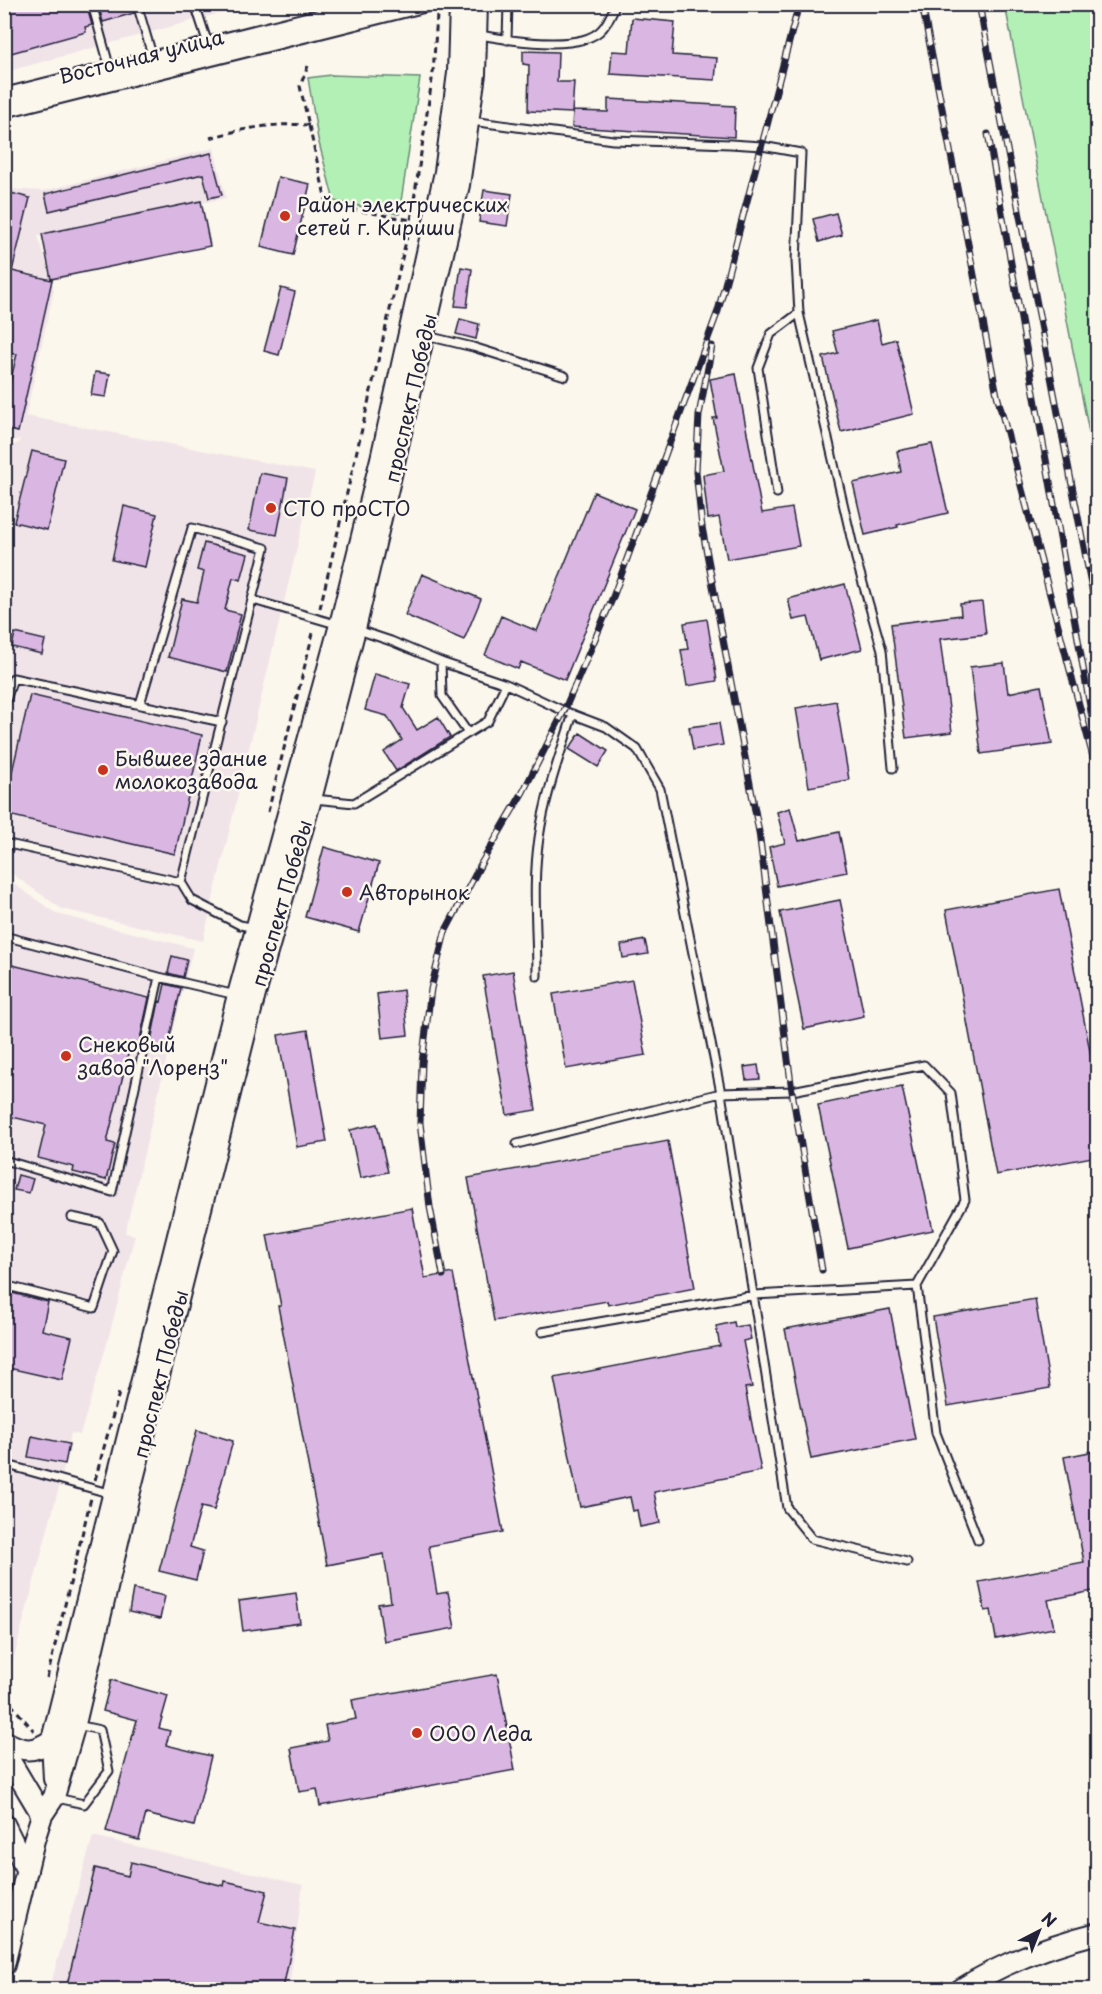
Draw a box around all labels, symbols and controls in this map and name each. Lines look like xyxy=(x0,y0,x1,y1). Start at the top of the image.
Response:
street label: Восточная улица xyxy=(55,21,227,91)
place label: Район электрических сетей г. Кириши xyxy=(297,189,508,242)
marker: Район электрических сетей г. Кириши xyxy=(278,209,292,223)
street label: проспект Победы xyxy=(376,311,444,485)
place label: СТО проСТО xyxy=(283,493,411,523)
marker: СТО проСТО xyxy=(264,501,278,515)
place label: Бывшее здание молокозавода xyxy=(115,743,267,796)
marker: Бывшее здание молокозавода xyxy=(96,763,110,777)
street label: проспект Победы xyxy=(243,816,319,990)
place label: Авторынок xyxy=(359,877,470,907)
marker: Авторынок xyxy=(340,885,354,899)
place label: Снековый завод "Лоренз" xyxy=(77,1029,228,1082)
marker: Снековый завод "Лоренз" xyxy=(59,1049,73,1063)
street label: проспект Победы xyxy=(125,1287,195,1461)
place label: ООО Леда xyxy=(429,1718,533,1748)
marker: ООО Леда xyxy=(410,1726,424,1740)
north arrow xyxy=(1009,1901,1069,1961)
text: N xyxy=(1037,1906,1062,1932)

